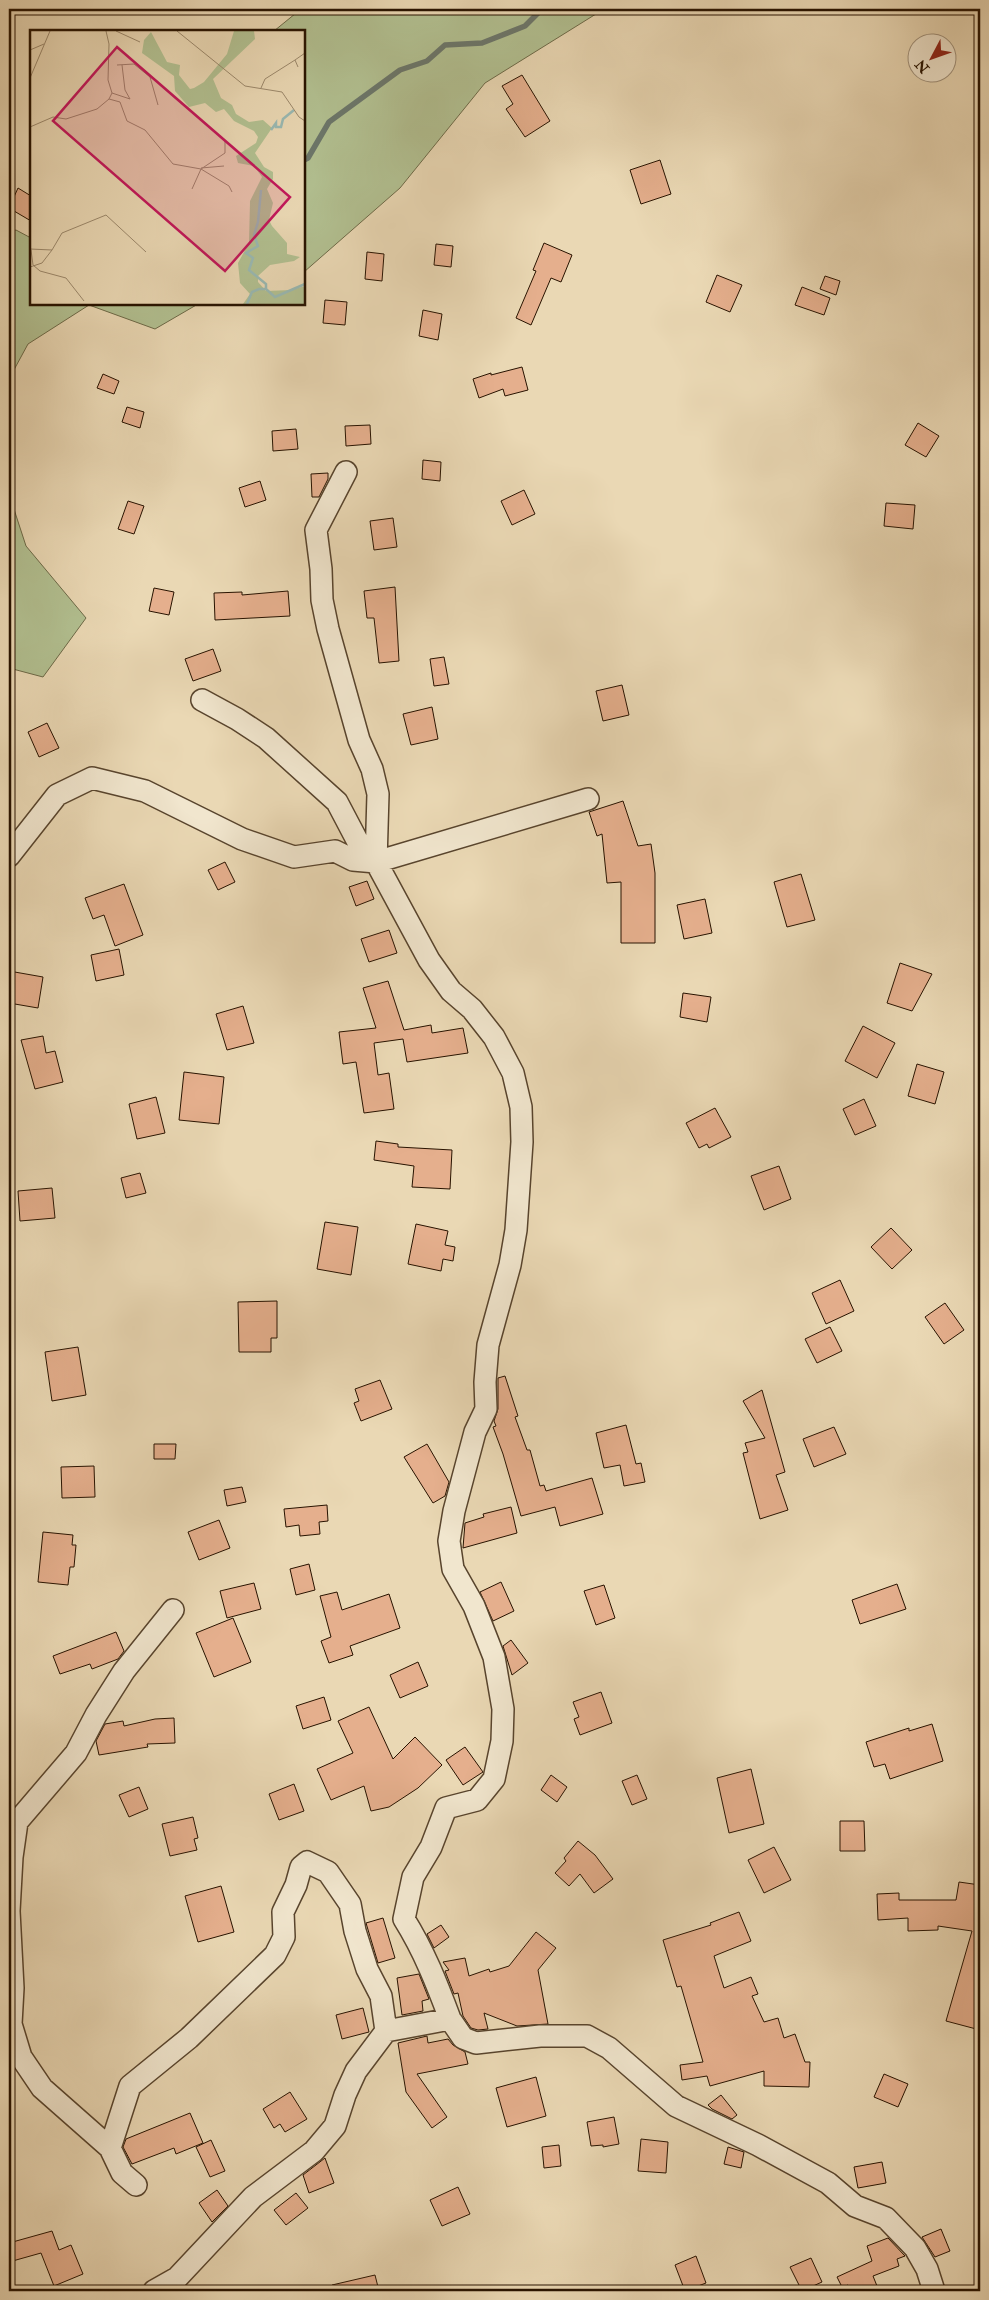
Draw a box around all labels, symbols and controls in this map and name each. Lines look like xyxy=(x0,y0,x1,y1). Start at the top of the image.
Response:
inset map xyxy=(30,30,305,305)
north arrow xyxy=(906,32,956,82)
text: N xyxy=(912,56,934,77)

